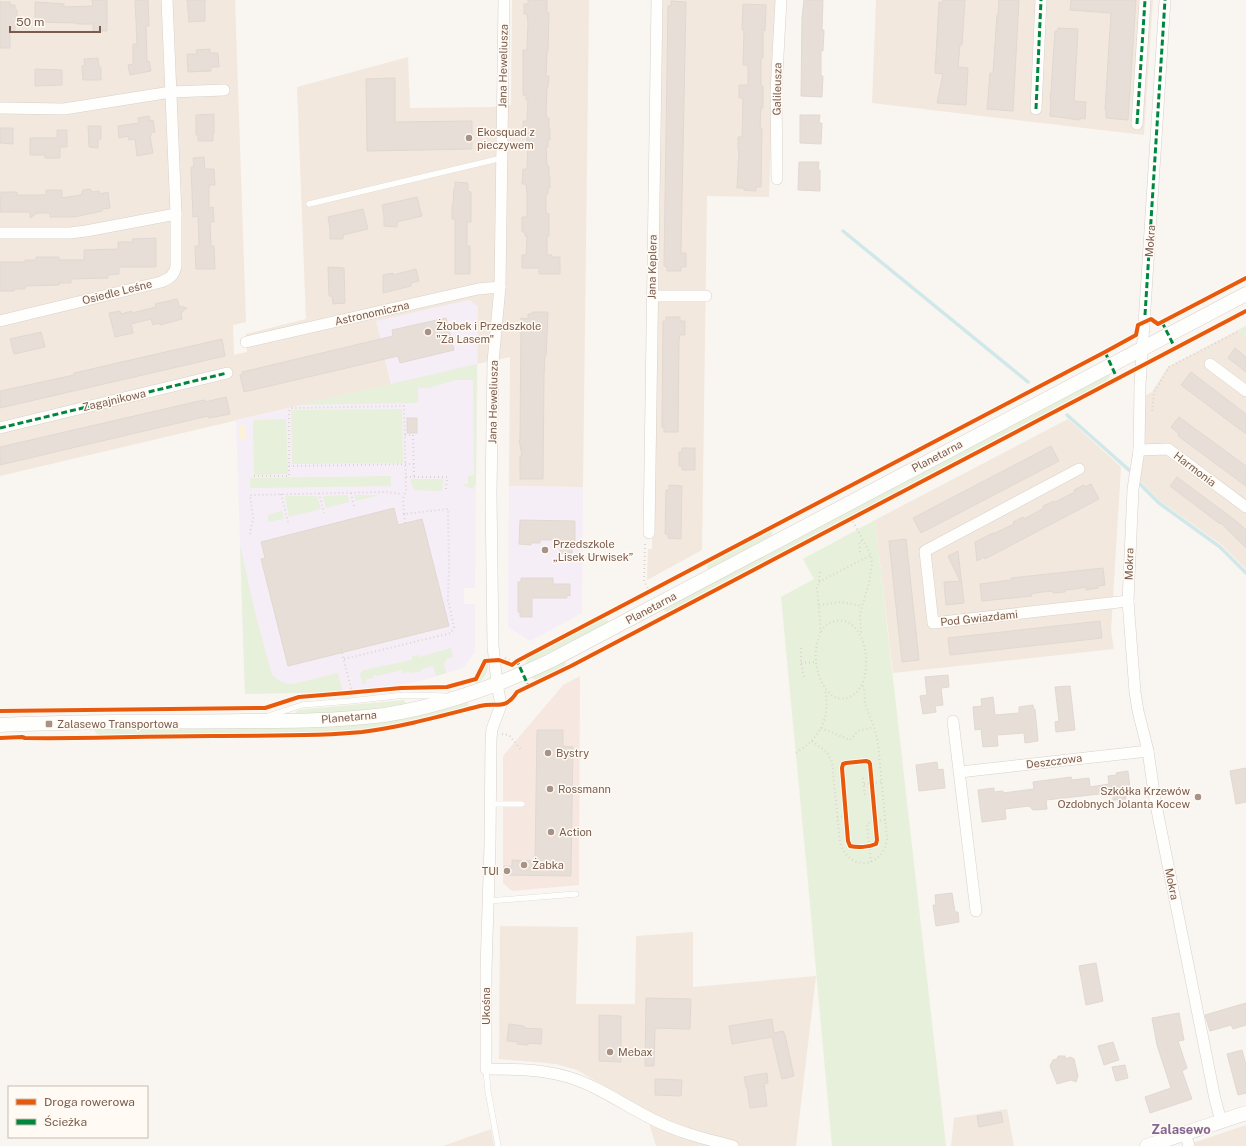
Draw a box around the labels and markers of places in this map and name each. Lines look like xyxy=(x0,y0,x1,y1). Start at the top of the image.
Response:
place label: Ekosquad z pieczywem xyxy=(477,126,535,151)
marker: Ekosquad z pieczywem xyxy=(464,133,474,143)
place label: Żłobek i Przedszkole "Za Lasem" xyxy=(436,319,541,345)
marker: Żłobek i Przedszkole "Za Lasem" xyxy=(423,327,433,337)
place label: Przedszkole „Lisek Urwisek” xyxy=(553,538,633,563)
marker: Przedszkole „Lisek Urwisek” xyxy=(540,545,550,555)
place label: Zalasewo Transportowa xyxy=(57,718,178,730)
marker: Zalasewo Transportowa xyxy=(44,719,54,729)
place label: Bystry xyxy=(556,747,589,759)
marker: Bystry xyxy=(543,748,553,758)
place label: Rossmann xyxy=(558,783,611,795)
marker: Rossmann xyxy=(545,784,555,794)
place label: Szkółka Krzewów Ozdobnych Jolanta Kocew xyxy=(1057,785,1190,810)
marker: Szkółka Krzewów Ozdobnych Jolanta Kocew xyxy=(1193,792,1203,802)
place label: Action xyxy=(559,826,592,838)
marker: Action xyxy=(546,827,556,837)
place label: Żabka xyxy=(532,858,564,871)
marker: Żabka xyxy=(519,860,529,870)
place label: TUI xyxy=(482,865,499,877)
marker: TUI xyxy=(502,866,512,876)
place label: Mebax xyxy=(618,1046,653,1058)
marker: Mebax xyxy=(605,1047,615,1057)

